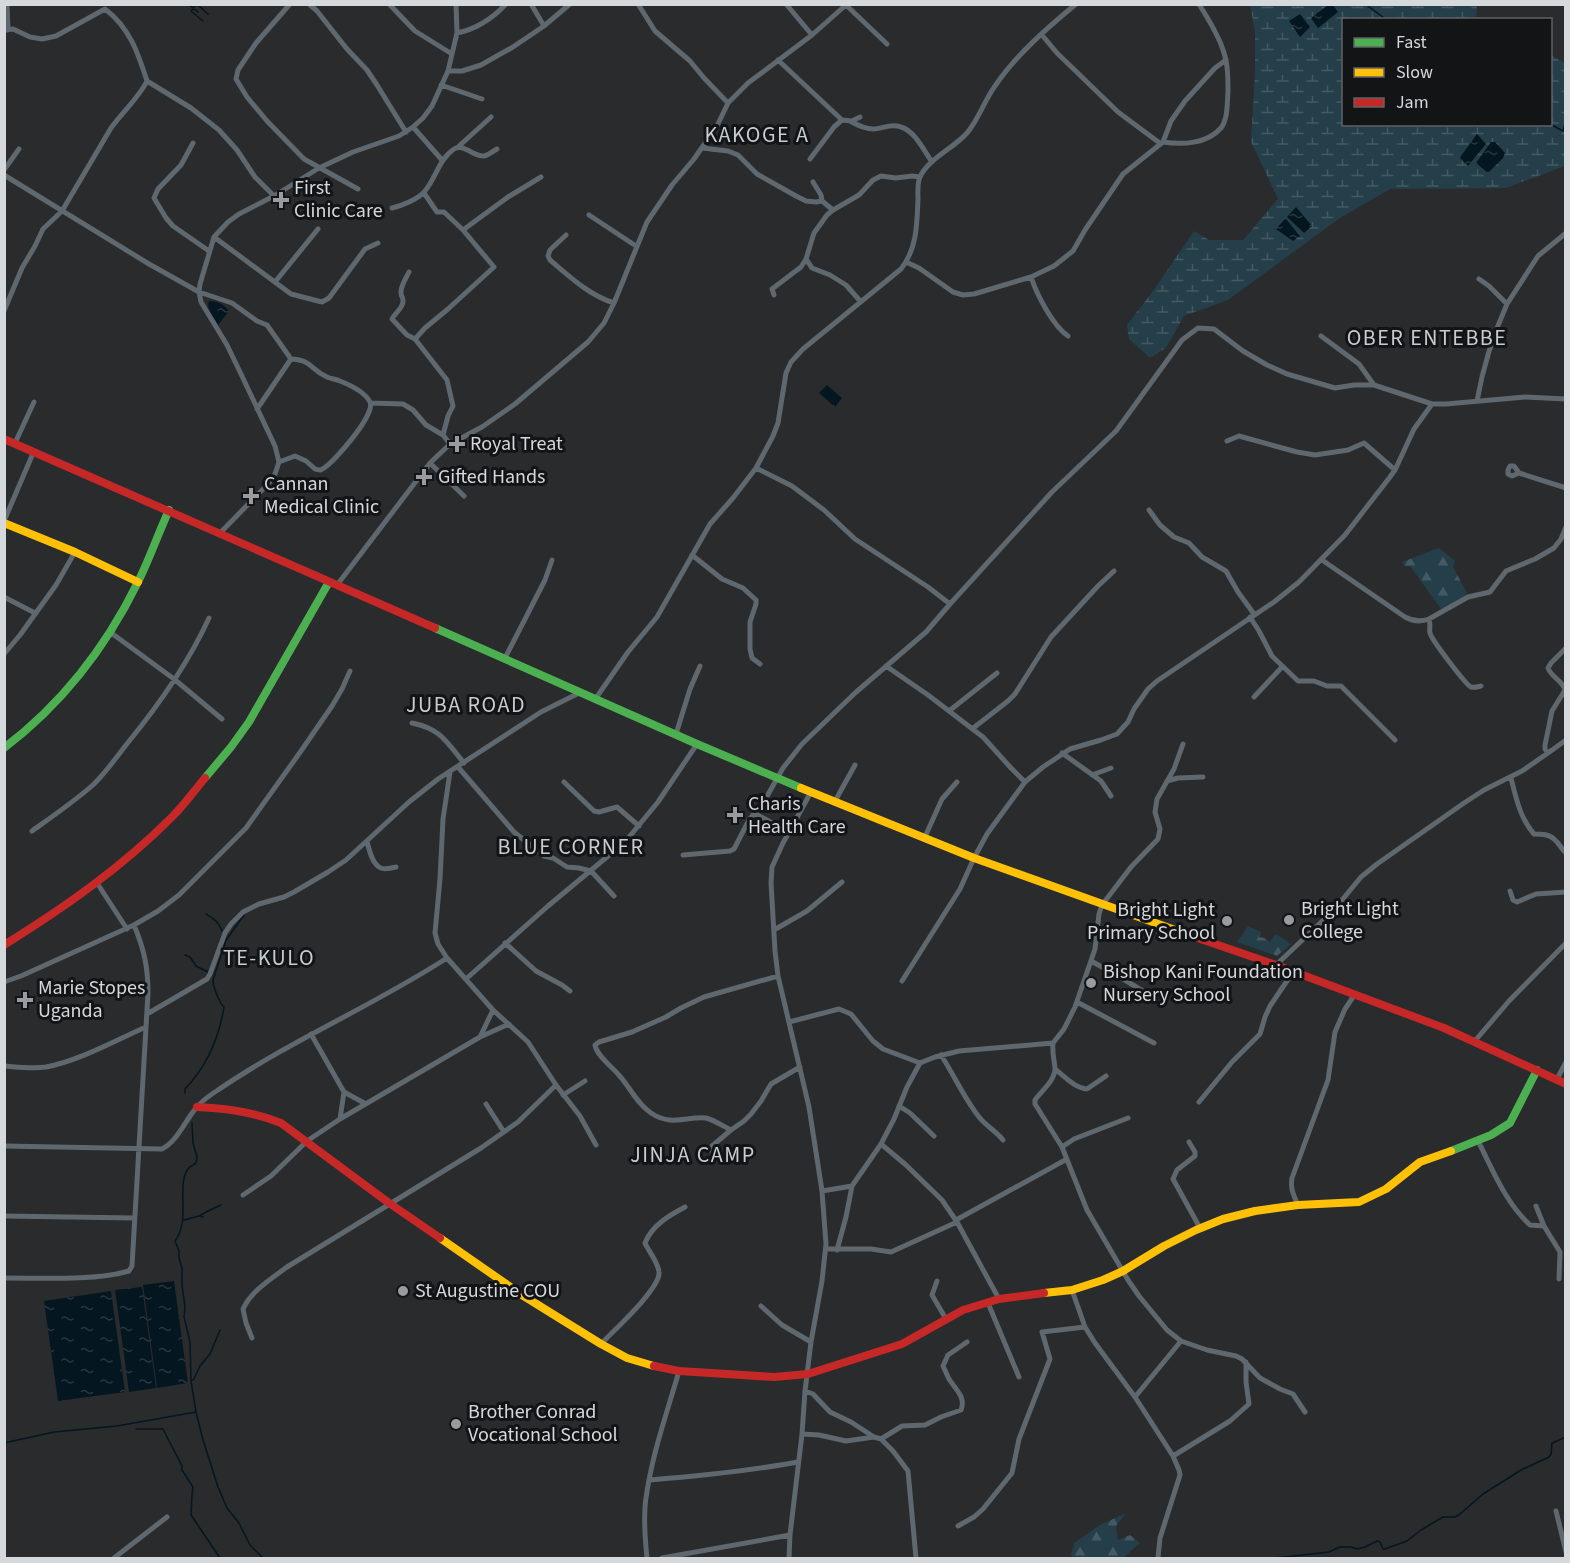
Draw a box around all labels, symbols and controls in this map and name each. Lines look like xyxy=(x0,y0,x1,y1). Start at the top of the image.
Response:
legend xyxy=(1342,18,1552,126)
text: Fast xyxy=(1396,30,1427,55)
text: Slow xyxy=(1396,60,1433,85)
text: Jam xyxy=(1396,90,1429,115)
district label: KAKOGE A xyxy=(705,119,809,151)
place label: First Clinic Care xyxy=(294,174,383,225)
marker: First Clinic Care xyxy=(272,191,290,209)
district label: OBER ENTEBBE xyxy=(1347,322,1507,354)
place label: Royal Treat xyxy=(470,430,563,458)
marker: Royal Treat xyxy=(448,435,466,453)
place label: Gifted Hands xyxy=(438,463,545,491)
marker: Gifted Hands xyxy=(415,468,433,486)
place label: Cannan Medical Clinic xyxy=(264,470,379,521)
marker: Cannan Medical Clinic xyxy=(242,487,260,505)
district label: JUBA ROAD xyxy=(406,689,526,721)
place label: Charis Health Care xyxy=(748,790,846,841)
marker: Charis Health Care xyxy=(726,806,744,824)
district label: BLUE CORNER xyxy=(497,831,645,863)
place label: Bright Light College xyxy=(1301,895,1399,946)
place label: Bright Light Primary School xyxy=(1087,896,1215,947)
marker: Bright Light College xyxy=(1282,913,1296,927)
marker: Bright Light Primary School xyxy=(1220,914,1234,928)
district label: TE-KULO xyxy=(223,942,315,974)
place label: Bishop Kani Foundation Nursery School xyxy=(1103,958,1303,1009)
place label: Marie Stopes Uganda xyxy=(38,974,145,1025)
marker: Bishop Kani Foundation Nursery School xyxy=(1084,976,1098,990)
marker: Marie Stopes Uganda xyxy=(16,991,34,1009)
district label: JINJA CAMP xyxy=(630,1139,756,1171)
place label: St Augustine COU xyxy=(415,1277,560,1305)
marker: St Augustine COU xyxy=(396,1284,410,1298)
place label: Brother Conrad Vocational School xyxy=(468,1398,618,1449)
marker: Brother Conrad Vocational School xyxy=(449,1417,463,1431)

